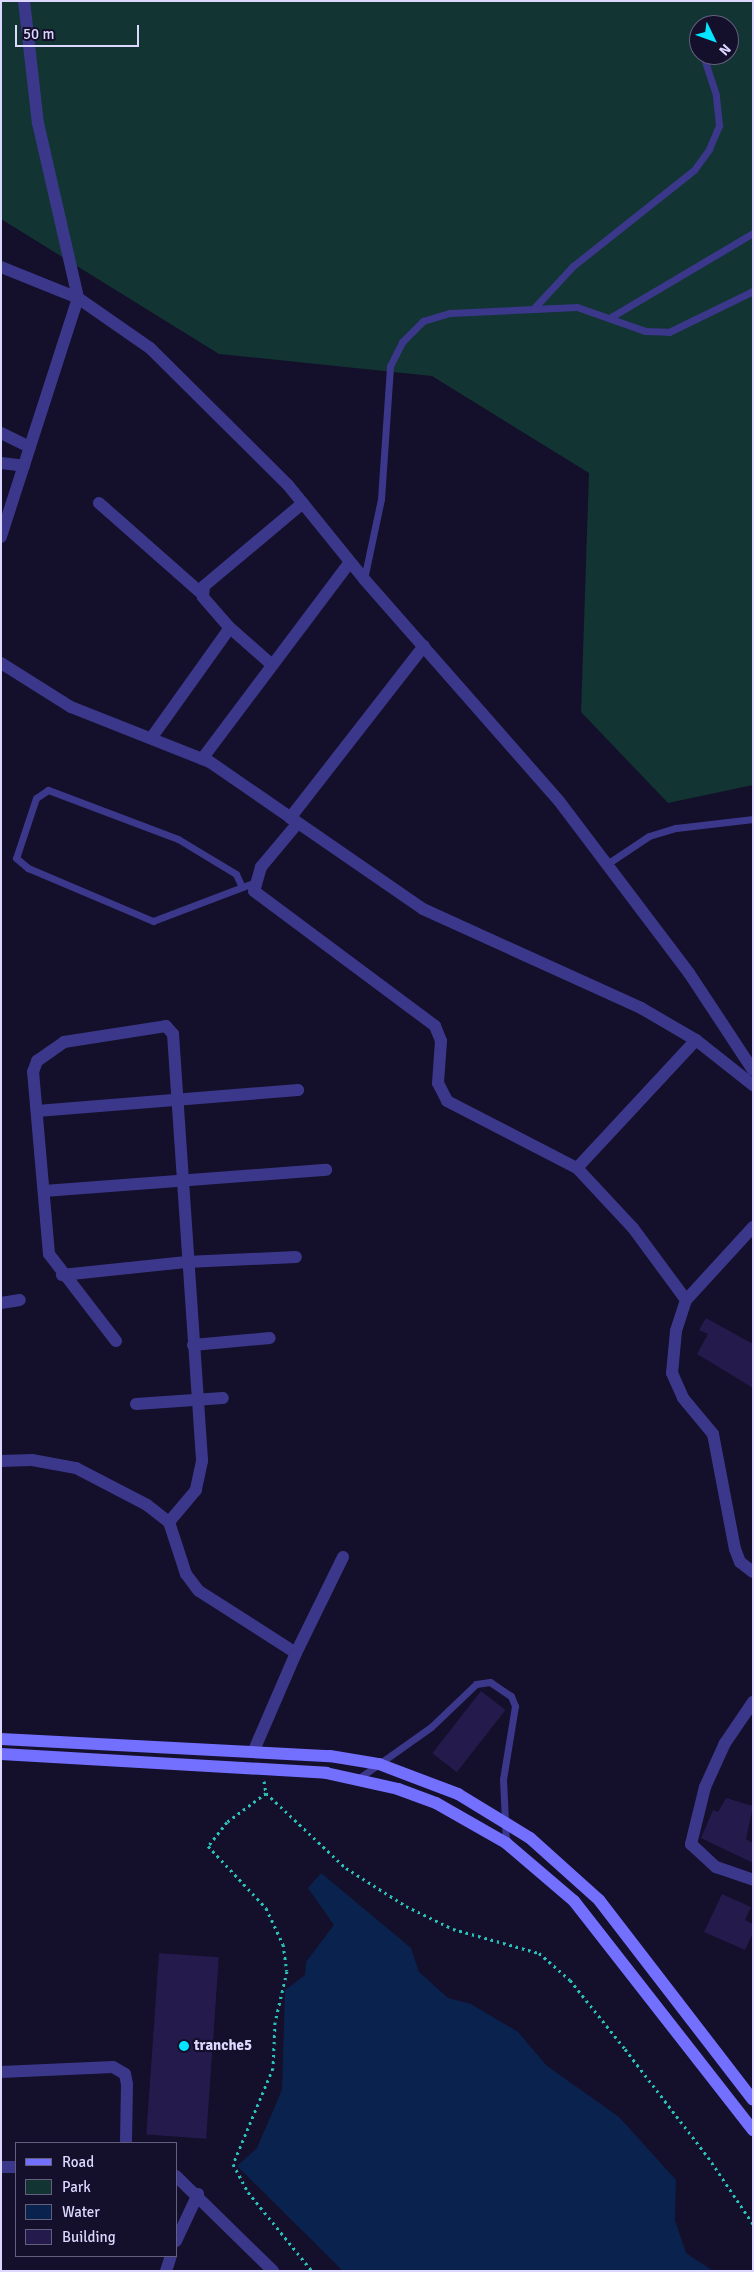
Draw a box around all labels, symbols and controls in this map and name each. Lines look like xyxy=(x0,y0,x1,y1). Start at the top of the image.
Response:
scale bar xyxy=(18,15,141,47)
north arrow xyxy=(689,15,739,65)
text: 50 m xyxy=(23,25,54,43)
text: N xyxy=(715,40,734,59)
place label: tranche5 xyxy=(194,2037,252,2055)
marker: tranche5 xyxy=(178,2040,190,2052)
legend xyxy=(15,2142,178,2257)
text: Road xyxy=(62,2153,94,2171)
text: Park xyxy=(62,2178,91,2196)
text: Water xyxy=(62,2203,100,2221)
text: Building xyxy=(62,2228,116,2246)

